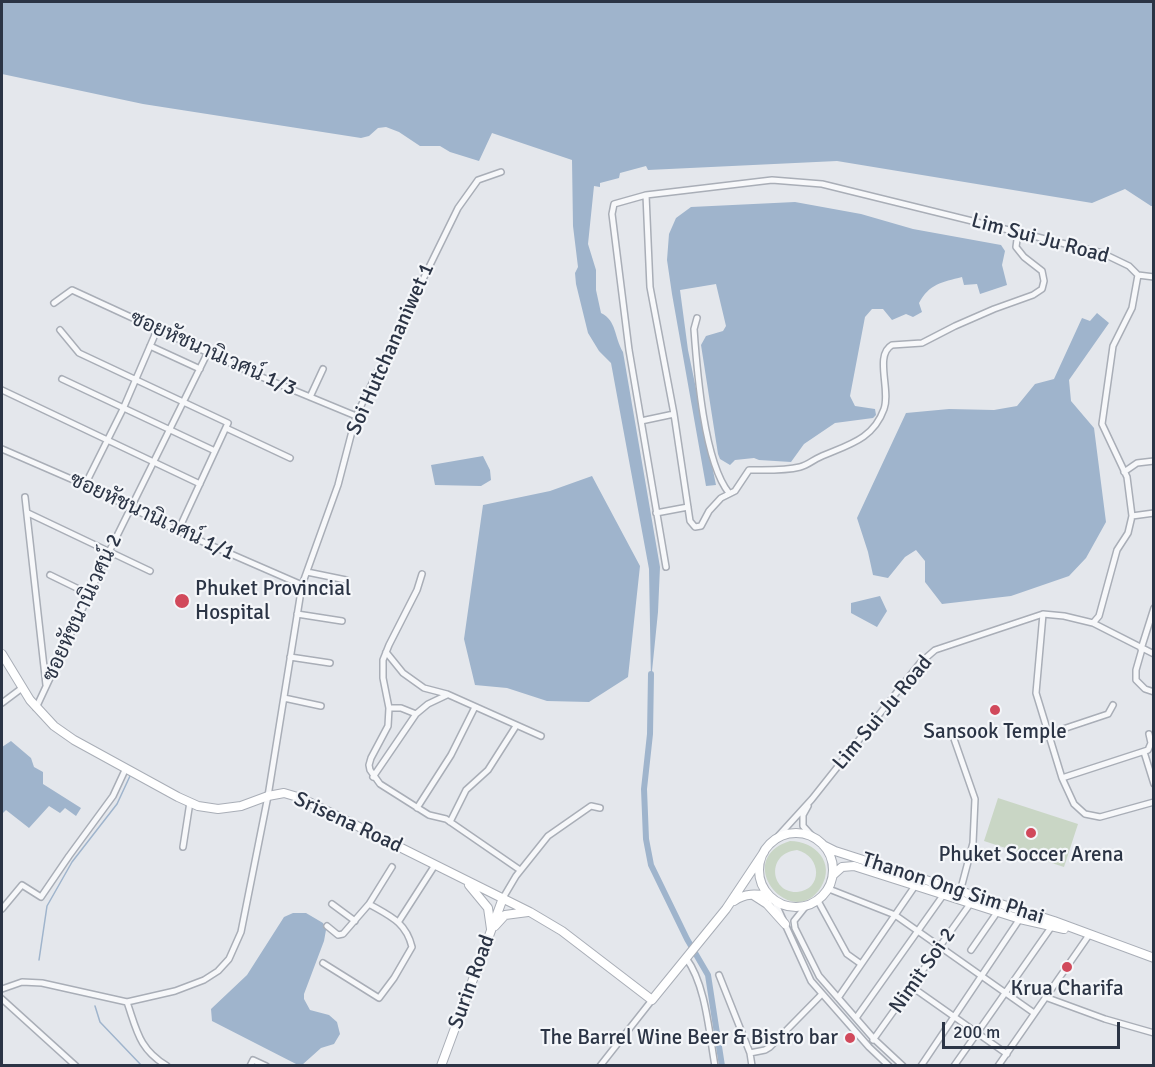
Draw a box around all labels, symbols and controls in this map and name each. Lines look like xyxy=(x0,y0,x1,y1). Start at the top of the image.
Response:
street label: Lim Sui Ju Road xyxy=(968,209,1112,269)
street label: Soi Hutchananiwet 1 xyxy=(342,259,440,439)
street label: ซอยหัชนานิเวศน์ 1/3 xyxy=(126,306,300,402)
street label: ซอยหัชนานิเวศน์ 1/1 xyxy=(65,468,239,566)
street label: ซอยหัชนานิเวศน์ 2 xyxy=(38,530,128,686)
place label: Phuket Provincial Hospital xyxy=(195,576,351,626)
marker: Phuket Provincial Hospital xyxy=(173,592,191,610)
street label: Lim Sui Ju Road xyxy=(828,651,938,775)
marker: Sansook Temple xyxy=(988,703,1002,717)
place label: Sansook Temple xyxy=(923,719,1067,745)
street label: Srisena Road xyxy=(290,787,406,859)
marker: Phuket Soccer Arena xyxy=(1024,826,1038,840)
place label: Phuket Soccer Arena xyxy=(938,842,1124,868)
street label: Thanon Ong Sim Phai xyxy=(859,848,1047,930)
street label: Nimit Soi 2 xyxy=(884,923,962,1019)
street label: Surin Road xyxy=(443,932,501,1032)
marker: Krua Charifa xyxy=(1060,960,1074,974)
place label: Krua Charifa xyxy=(1010,976,1124,1002)
scale bar xyxy=(945,1010,1124,1048)
text: 200 m xyxy=(953,1021,1000,1043)
place label: The Barrel Wine Beer & Bistro bar xyxy=(540,1025,838,1051)
marker: The Barrel Wine Beer & Bistro bar xyxy=(843,1031,857,1045)

